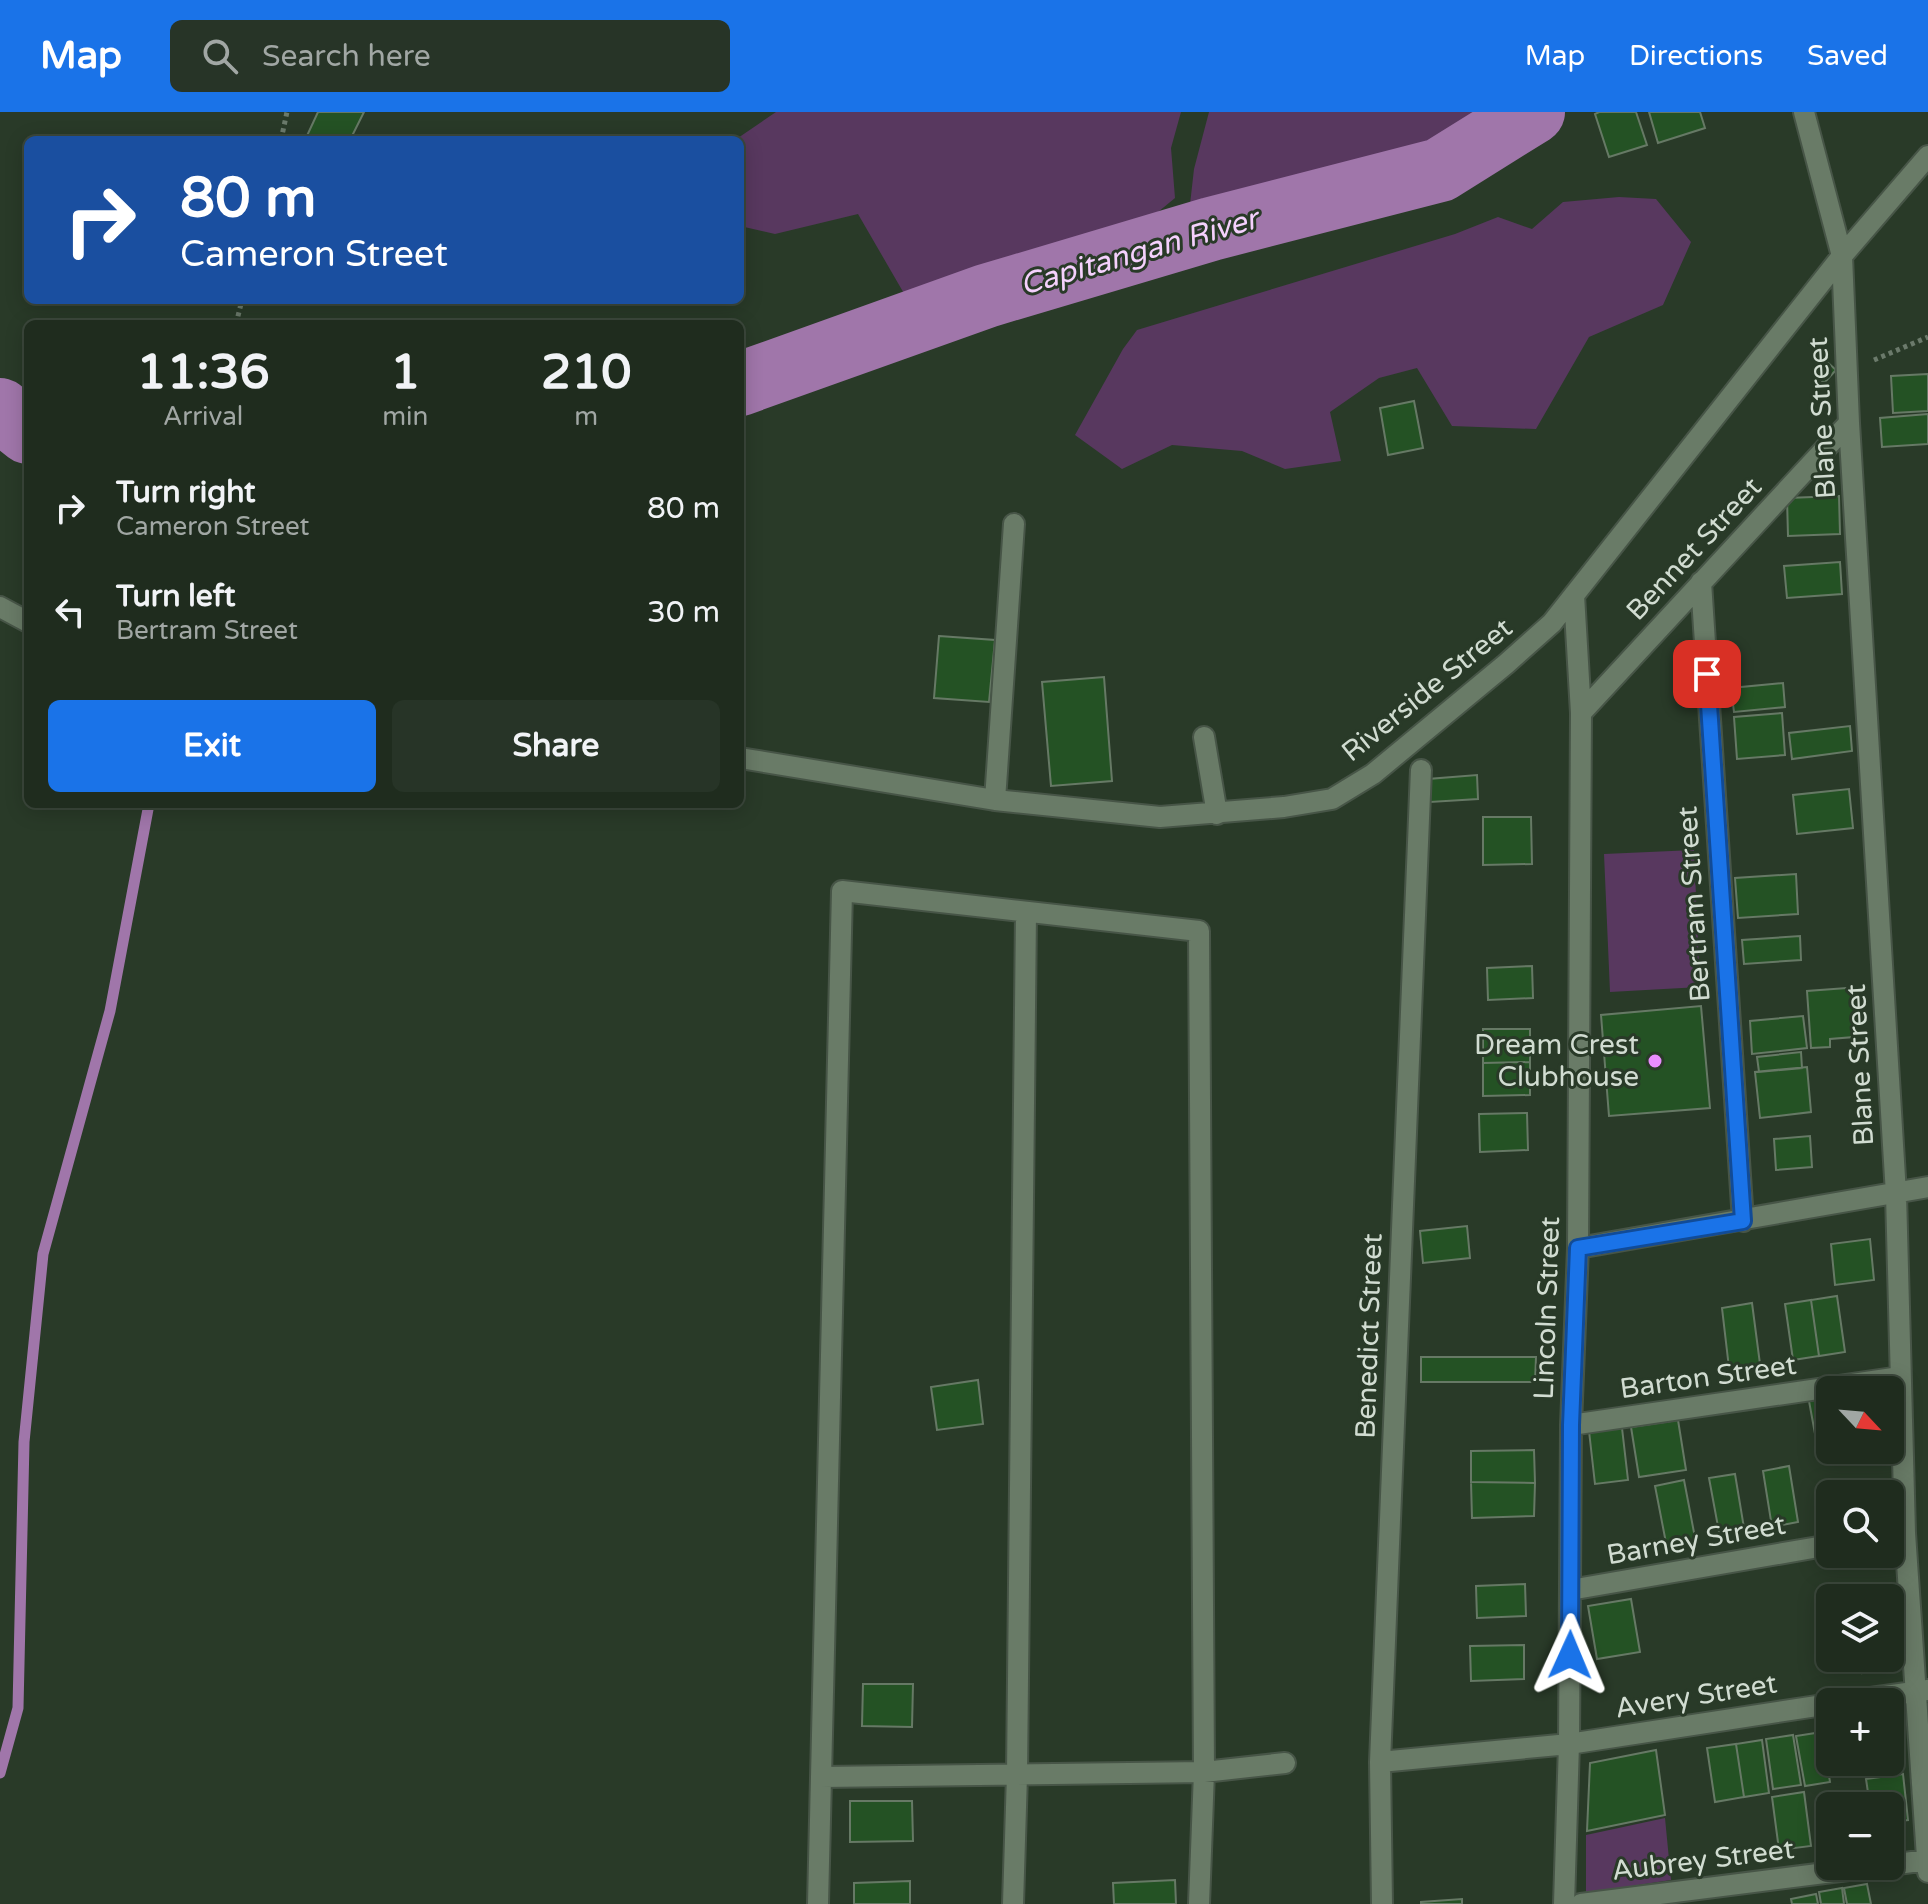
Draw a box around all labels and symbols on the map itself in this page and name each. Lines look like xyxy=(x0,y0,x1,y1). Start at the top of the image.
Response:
water label: Capitangan River xyxy=(1016,199,1265,304)
street label: Blane Street xyxy=(1801,336,1843,500)
street label: Bennet Street xyxy=(1619,470,1769,628)
street label: Riverside Street xyxy=(1335,611,1519,769)
pin xyxy=(1673,640,1741,708)
street label: Bertram Street xyxy=(1670,805,1718,1003)
street label: Blane Street xyxy=(1839,983,1881,1147)
place label: Dream Crest Clubhouse xyxy=(1474,1028,1639,1094)
marker: Dream Crest Clubhouse xyxy=(1646,1052,1664,1070)
street label: Lincoln Street xyxy=(1527,1216,1567,1400)
street label: Benedict Street xyxy=(1348,1232,1390,1439)
street label: Barton Street xyxy=(1618,1348,1799,1406)
north arrow xyxy=(1816,1376,1904,1464)
street label: Barney Street xyxy=(1604,1507,1788,1572)
position arrow xyxy=(1528,1613,1612,1697)
street label: Avery Street xyxy=(1613,1666,1780,1726)
street label: Aubrey Street xyxy=(1610,1832,1796,1888)

